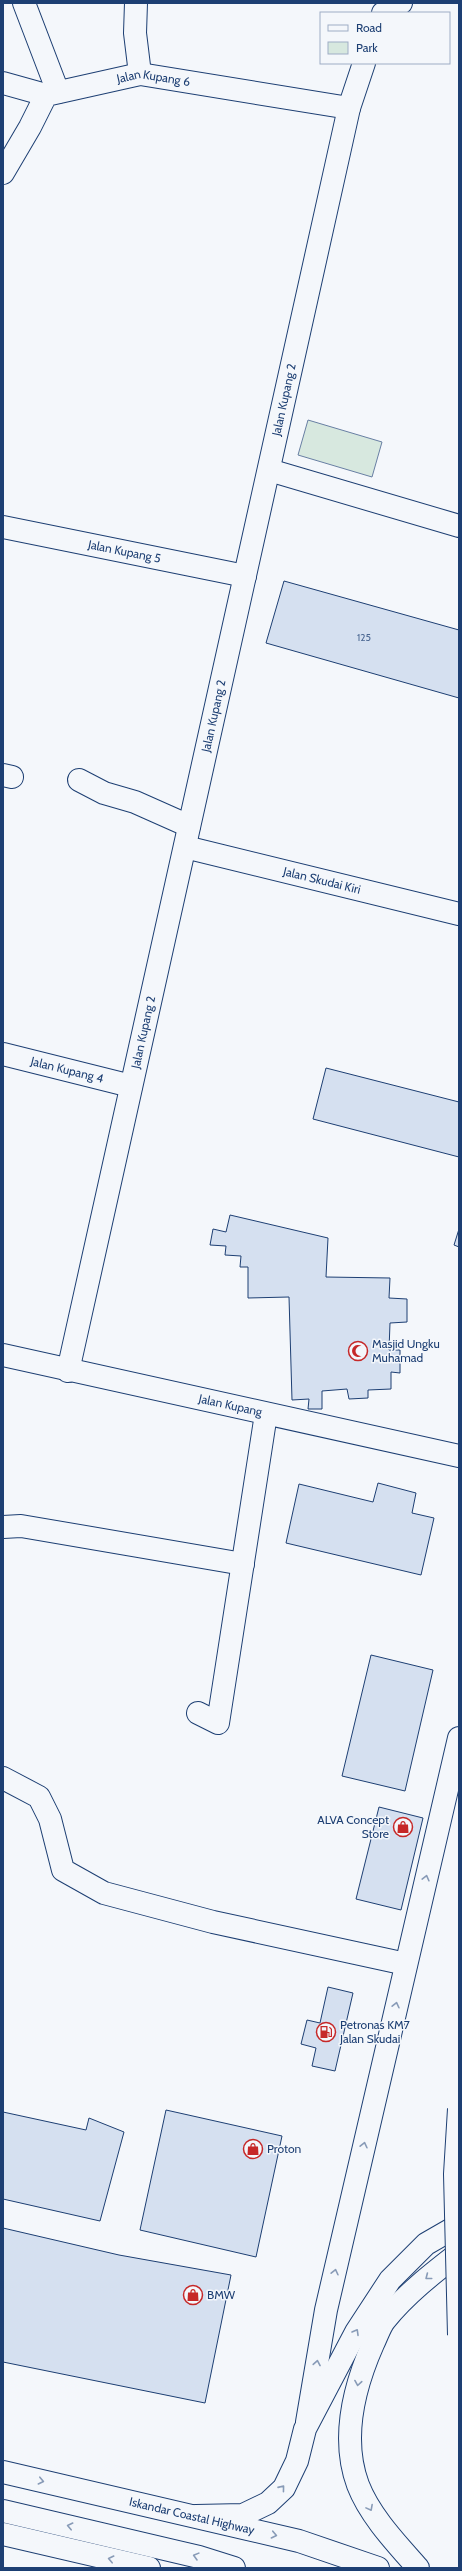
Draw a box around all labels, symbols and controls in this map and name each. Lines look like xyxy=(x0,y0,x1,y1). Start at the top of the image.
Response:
legend xyxy=(320,12,450,64)
text: Road xyxy=(356,20,382,35)
text: Park xyxy=(356,40,378,55)
street label: Jalan Kupang 6 xyxy=(114,66,191,89)
street label: Jalan Kupang 2 xyxy=(268,362,299,438)
street label: Jalan Kupang 5 xyxy=(86,536,162,566)
house number: 125 xyxy=(357,631,371,644)
street label: Jalan Kupang 2 xyxy=(198,678,229,754)
street label: Jalan Skudai Kiri xyxy=(281,863,362,897)
street label: Jalan Kupang 2 xyxy=(127,995,158,1071)
street label: Jalan Kupang 4 xyxy=(28,1053,105,1086)
place label: Masjid Ungku Muhamad xyxy=(372,1336,440,1365)
mosque icon: Masjid Ungku Muhamad xyxy=(347,1340,369,1362)
street label: Jalan Kupang xyxy=(196,1390,265,1419)
place label: ALVA Concept Store xyxy=(317,1812,389,1841)
shop icon: ALVA Concept Store xyxy=(392,1816,414,1838)
one-way arrow xyxy=(422,1875,430,1881)
one-way arrow xyxy=(392,2001,400,2008)
place label: Petronas KM7 Jalan Skudai xyxy=(339,2017,410,2046)
fuel station icon: Petronas KM7 Jalan Skudai xyxy=(315,2021,337,2043)
shop icon: Proton xyxy=(242,2138,264,2160)
place label: Proton xyxy=(267,2141,302,2156)
one-way arrow xyxy=(360,2142,368,2148)
one-way arrow xyxy=(331,2269,339,2275)
one-way arrow xyxy=(426,2272,433,2279)
shop icon: BMW xyxy=(182,2284,204,2306)
place label: BMW xyxy=(207,2287,236,2302)
one-way arrow xyxy=(352,2329,359,2336)
one-way arrow xyxy=(312,2360,321,2366)
one-way arrow xyxy=(354,2380,363,2386)
one-way arrow xyxy=(38,2476,44,2484)
one-way arrow xyxy=(277,2486,284,2493)
street label: Iskandar Coastal Highway xyxy=(128,2494,256,2537)
one-way arrow xyxy=(366,2504,373,2511)
one-way arrow xyxy=(67,2523,73,2531)
one-way arrow xyxy=(271,2531,278,2539)
one-way arrow xyxy=(193,2553,200,2561)
one-way arrow xyxy=(108,2556,114,2564)

